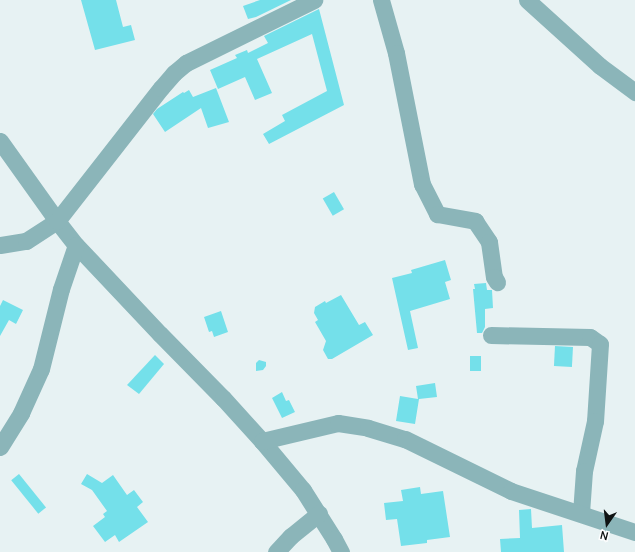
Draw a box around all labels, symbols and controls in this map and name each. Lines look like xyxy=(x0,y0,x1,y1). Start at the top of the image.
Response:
north arrow xyxy=(587,504,627,544)
text: N xyxy=(598,528,610,544)

